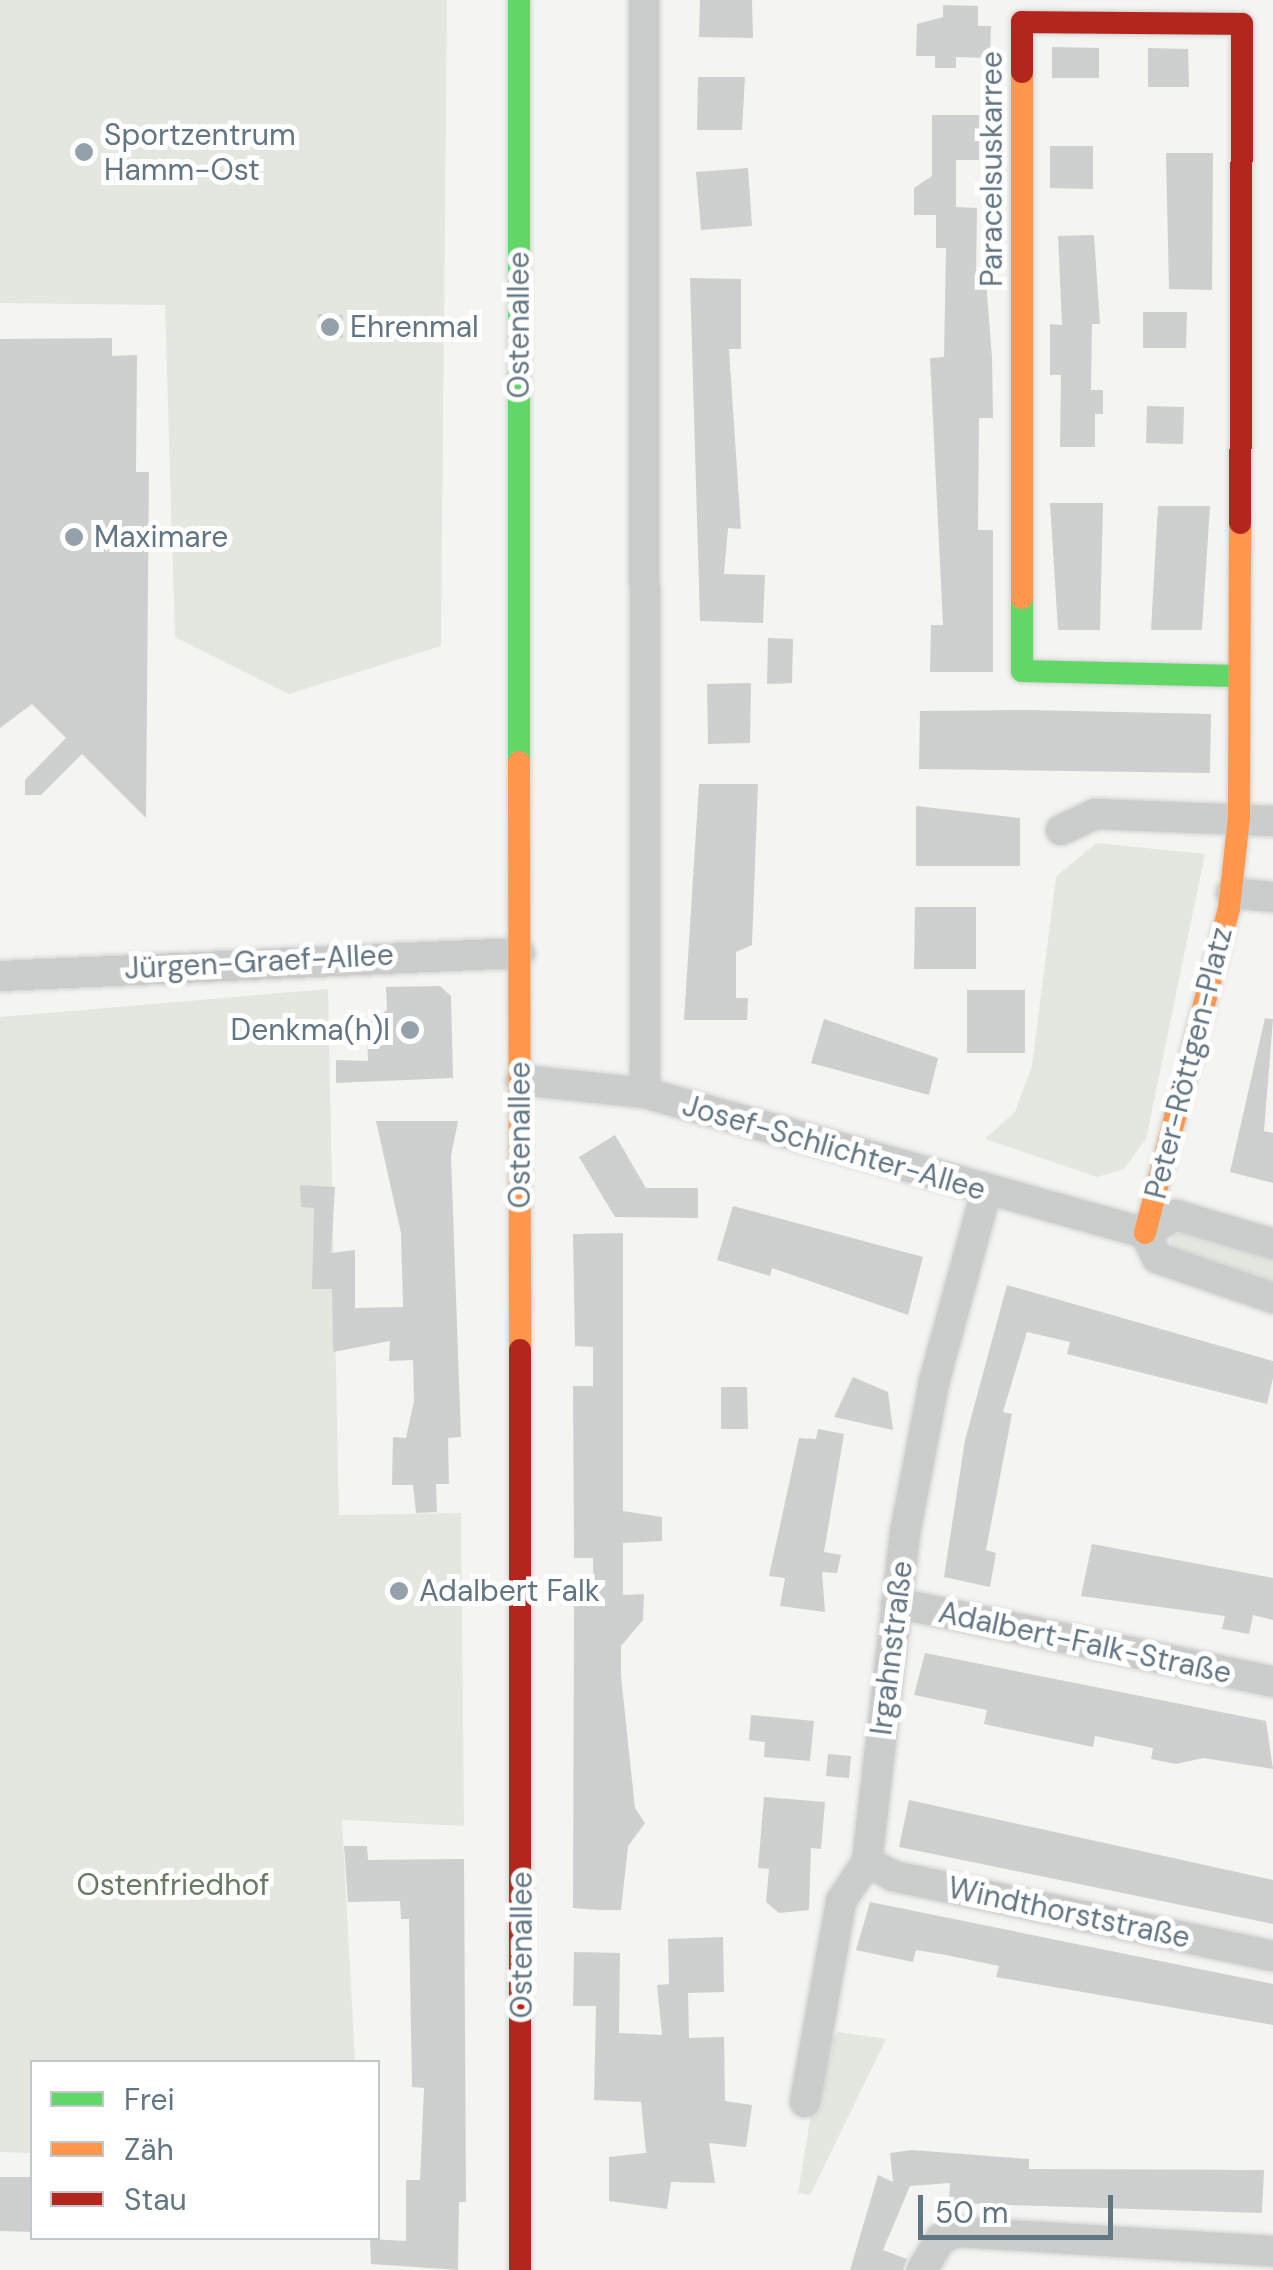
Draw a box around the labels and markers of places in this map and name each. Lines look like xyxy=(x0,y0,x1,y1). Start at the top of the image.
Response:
place label: Sportzentrum Hamm-Ost xyxy=(104,117,296,188)
marker: Sportzentrum Hamm-Ost xyxy=(73,141,95,163)
place label: Ehrenmal xyxy=(350,309,479,345)
marker: Ehrenmal xyxy=(319,316,341,338)
place label: Maximare xyxy=(94,519,228,555)
marker: Maximare xyxy=(63,526,85,548)
place label: Denkma(h)l xyxy=(231,1012,390,1048)
marker: Denkma(h)l xyxy=(399,1019,421,1041)
place label: Adalbert Falk xyxy=(419,1573,600,1609)
marker: Adalbert Falk xyxy=(388,1580,410,1602)

